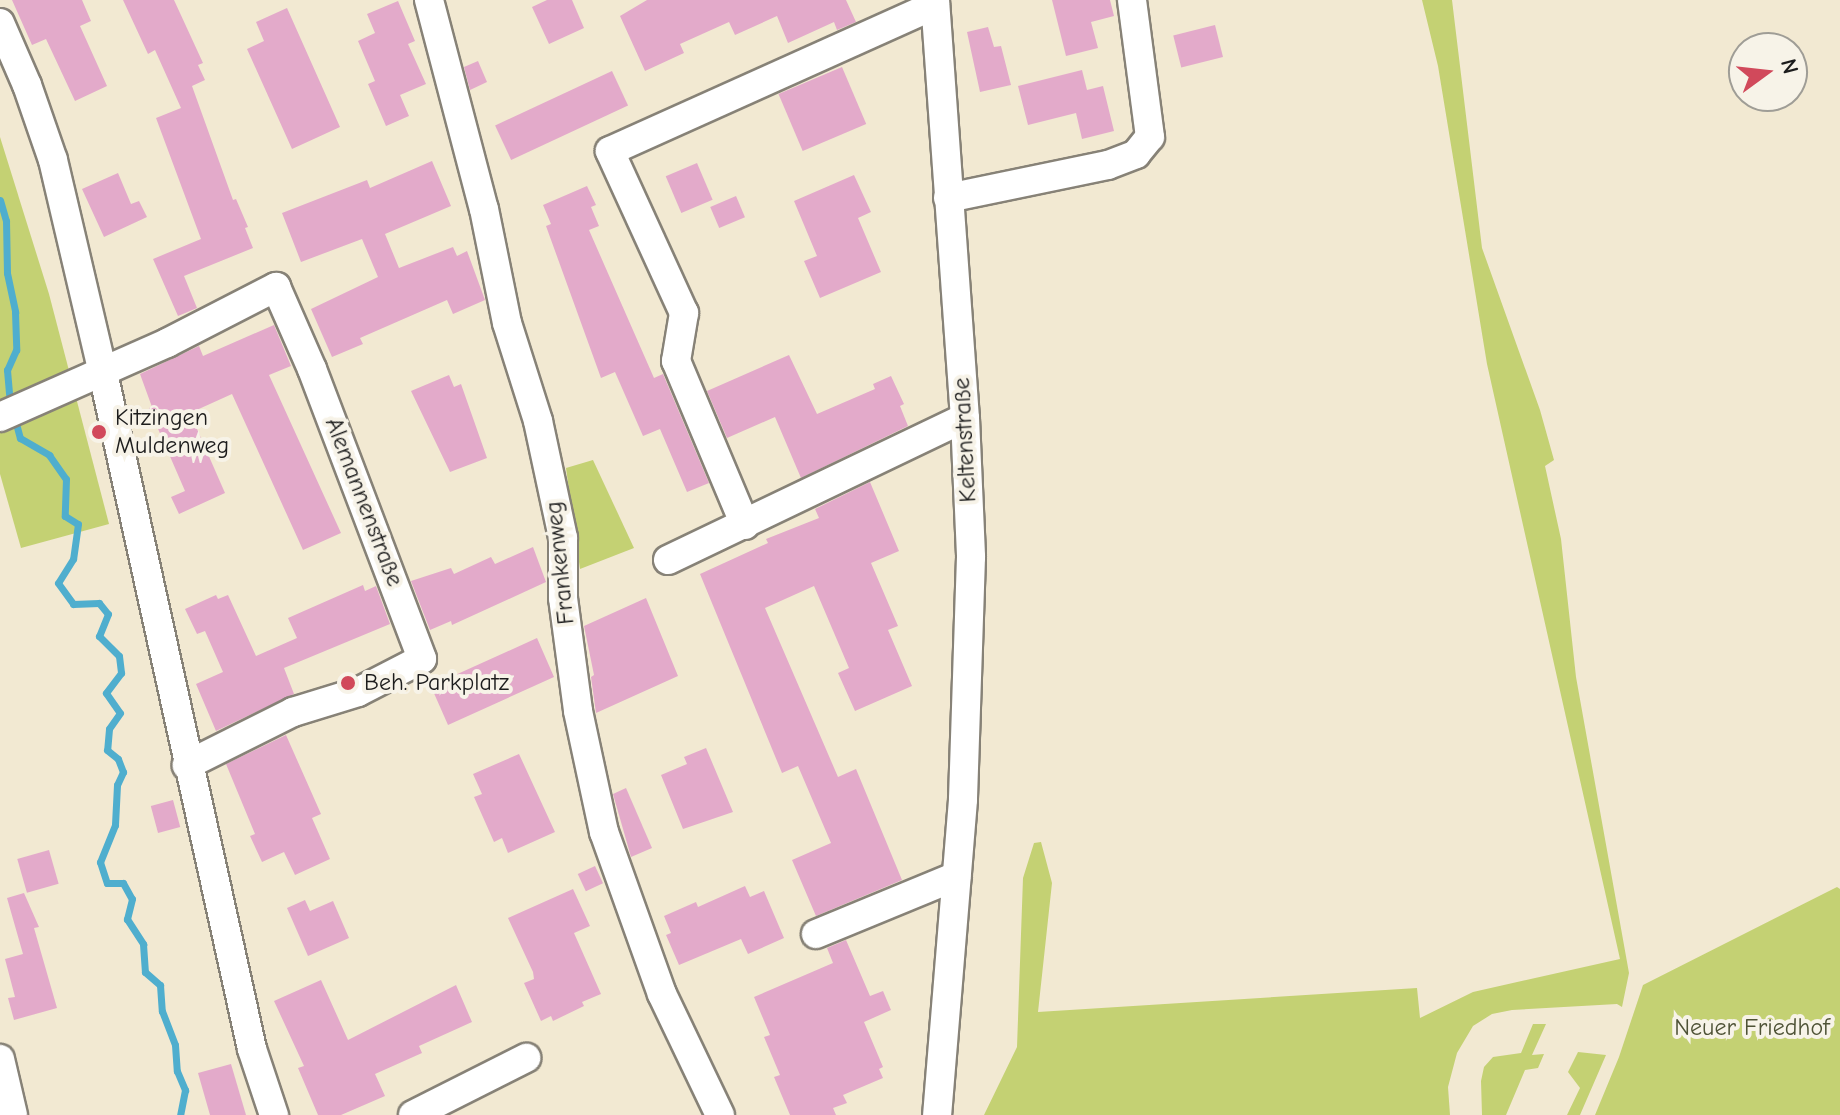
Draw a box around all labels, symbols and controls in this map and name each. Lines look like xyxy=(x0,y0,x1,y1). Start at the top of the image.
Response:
north arrow xyxy=(1728,32,1808,112)
text: N xyxy=(1775,56,1804,77)
street label: Keltenstraße xyxy=(947,377,983,503)
place label: Kitzingen Muldenweg xyxy=(115,404,229,460)
street label: Alemannenstraße xyxy=(319,414,409,590)
marker: Kitzingen Muldenweg xyxy=(90,423,108,441)
street label: Frankenweg xyxy=(539,500,581,626)
place label: Beh. Parkplatz xyxy=(364,669,509,697)
marker: Beh. Parkplatz xyxy=(339,674,357,692)
park label: Neuer Friedhof xyxy=(1674,1014,1830,1042)

